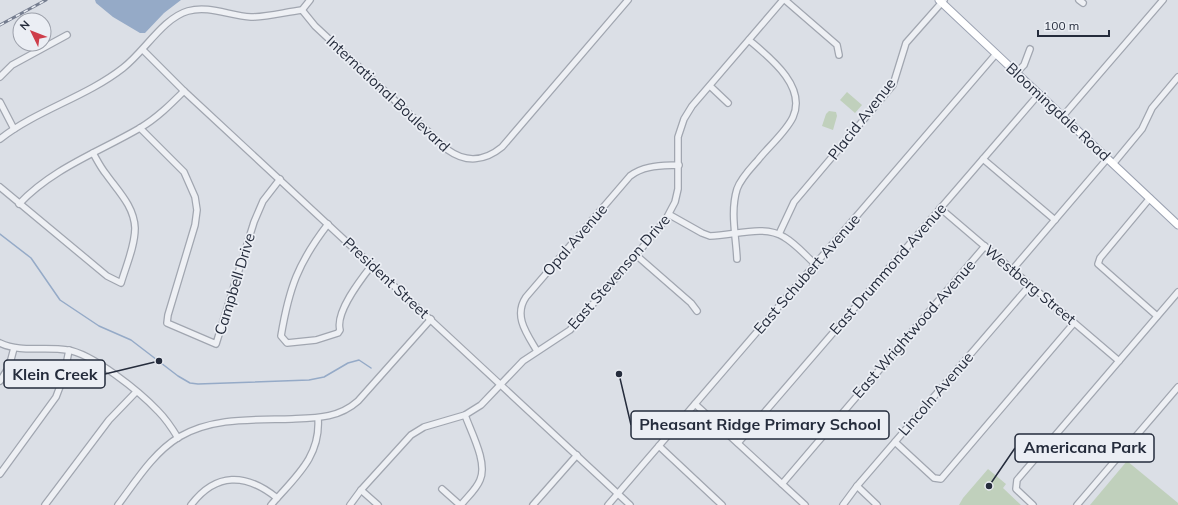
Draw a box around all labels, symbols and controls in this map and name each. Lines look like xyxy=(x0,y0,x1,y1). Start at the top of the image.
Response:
north arrow xyxy=(12,12,52,52)
scale bar xyxy=(1038,12,1109,38)
text: N xyxy=(17,17,33,33)
text: 100 m xyxy=(1044,18,1079,33)
street label: International Boulevard xyxy=(323,31,454,156)
street label: Bloomingdale Road xyxy=(1002,58,1115,165)
street label: Placid Avenue xyxy=(824,74,899,163)
street label: East Drummond Avenue xyxy=(825,199,950,338)
street label: Opal Avenue xyxy=(538,200,611,280)
street label: East Stevenson Drive xyxy=(563,210,674,333)
street label: East Schubert Avenue xyxy=(749,210,864,338)
street label: Campbell Drive xyxy=(210,231,259,337)
street label: President Street xyxy=(339,233,433,322)
street label: Westberg Street xyxy=(981,241,1080,328)
street label: East Wrightwood Avenue xyxy=(848,255,979,402)
street label: Lincoln Avenue xyxy=(894,348,977,439)
callout: Klein Creek xyxy=(4,360,105,388)
text: Klein Creek xyxy=(12,364,99,384)
callout: Pheasant Ridge Primary School xyxy=(631,411,889,439)
text: Pheasant Ridge Primary School xyxy=(639,414,881,434)
callout: Americana Park xyxy=(1015,434,1154,462)
text: Americana Park xyxy=(1024,437,1148,457)

